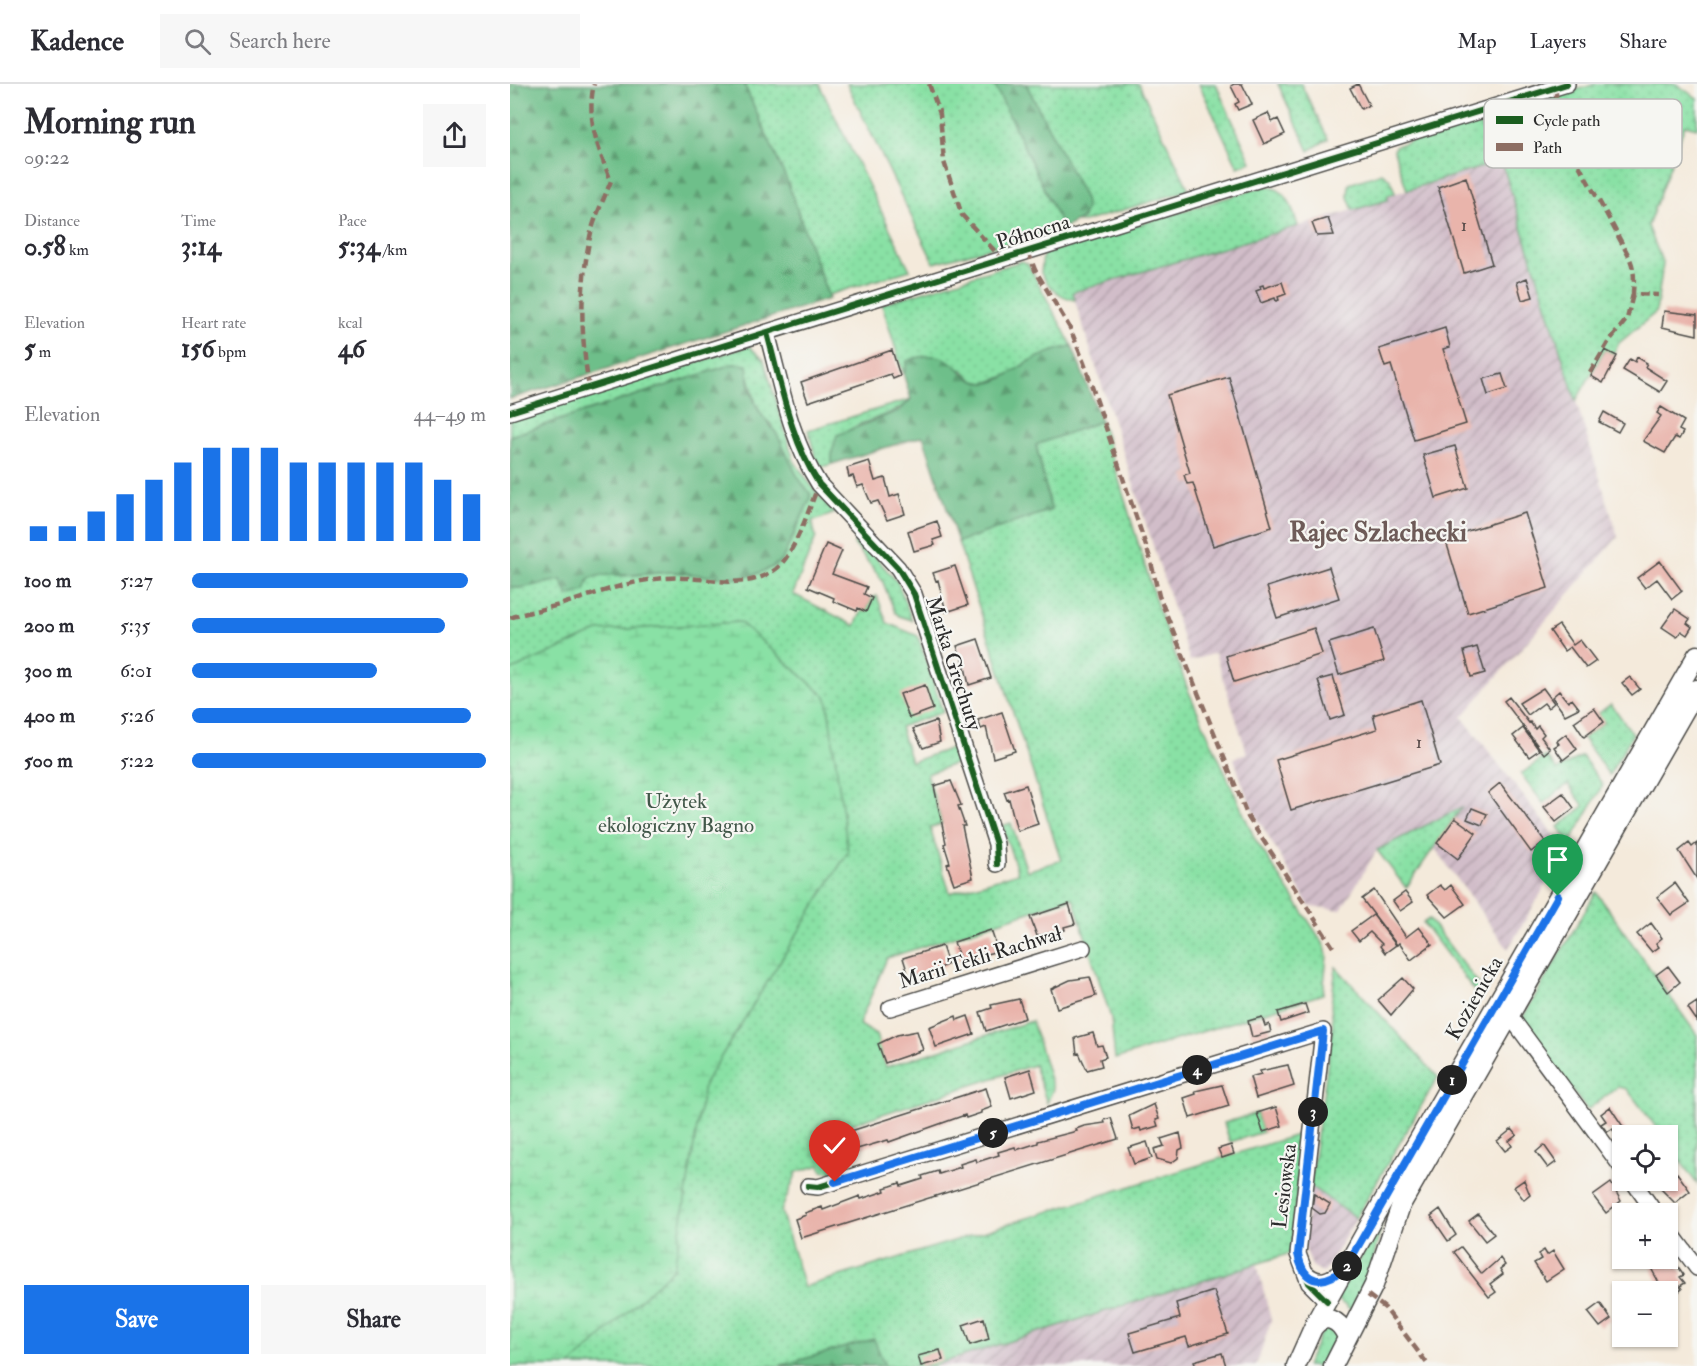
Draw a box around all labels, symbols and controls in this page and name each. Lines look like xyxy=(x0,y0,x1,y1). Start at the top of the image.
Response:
search box xyxy=(160,14,580,68)
text: Kadence xyxy=(30,24,124,59)
icon: search xyxy=(181,25,214,58)
text: Search here xyxy=(229,27,331,55)
text: Map xyxy=(1457,28,1497,55)
text: Layers xyxy=(1530,28,1586,55)
text: Share xyxy=(1619,28,1667,55)
legend xyxy=(1484,99,1682,168)
text: Morning run xyxy=(24,102,196,143)
button: share xyxy=(423,104,486,167)
text: Cycle path xyxy=(1533,111,1601,132)
text: Path xyxy=(1533,138,1563,158)
text: 09:22 xyxy=(24,145,70,170)
street label: Północna xyxy=(993,208,1074,256)
text: Distance xyxy=(24,211,80,231)
text: Time xyxy=(181,211,216,231)
text: Pace xyxy=(338,211,367,231)
house number: 1 xyxy=(1461,214,1467,237)
text: 0.58 xyxy=(24,231,66,263)
text: 3:14 xyxy=(181,231,221,263)
text: 5:34 xyxy=(338,231,380,263)
text: km xyxy=(66,240,89,260)
text: /km xyxy=(380,240,407,260)
text: Elevation xyxy=(24,313,85,333)
text: Heart rate xyxy=(181,313,246,333)
text: kcal xyxy=(338,313,363,333)
text: 5 xyxy=(24,333,35,365)
text: 156 xyxy=(181,333,215,365)
text: 46 xyxy=(338,333,365,365)
text: m xyxy=(35,342,51,362)
text: bpm xyxy=(215,342,246,362)
text: Elevation xyxy=(24,402,100,427)
text: 44–49 m xyxy=(414,402,486,427)
district label: Rajec Szlachecki xyxy=(1289,516,1467,549)
text: 100 m xyxy=(24,568,71,593)
text: 5:27 xyxy=(120,568,153,593)
street label: Marka Grechuty xyxy=(919,592,988,735)
text: 200 m xyxy=(24,613,74,638)
text: 5:35 xyxy=(120,613,150,638)
text: 300 m xyxy=(24,658,72,683)
text: 6:01 xyxy=(120,658,152,683)
text: 400 m xyxy=(24,703,75,728)
text: 5:26 xyxy=(120,703,154,728)
house number: 1 xyxy=(1416,731,1422,754)
text: 500 m xyxy=(24,748,73,773)
text: 5:22 xyxy=(120,748,154,773)
park label: Użytek ekologiczny Bagno xyxy=(598,788,754,839)
pin xyxy=(1532,834,1583,896)
icon: arrive xyxy=(1541,843,1574,876)
street label: Marii Tekli Rachwał xyxy=(895,920,1066,995)
street label: Kozienicka xyxy=(1440,951,1509,1045)
pin: 4 xyxy=(1182,1055,1212,1085)
text: 4 xyxy=(1193,1060,1201,1080)
pin: 1 xyxy=(1437,1065,1467,1095)
text: 1 xyxy=(1449,1070,1455,1090)
pin: 3 xyxy=(1298,1097,1328,1127)
text: 3 xyxy=(1310,1102,1316,1122)
pin: 5 xyxy=(978,1118,1008,1148)
pin xyxy=(809,1120,860,1182)
text: 5 xyxy=(989,1123,997,1143)
map controls xyxy=(1612,1125,1678,1347)
button: locate xyxy=(1612,1125,1678,1191)
icon: check xyxy=(818,1129,851,1162)
street label: Lesiowska xyxy=(1266,1142,1303,1230)
button: + xyxy=(1612,1203,1678,1269)
pin: 2 xyxy=(1332,1251,1362,1281)
text: 2 xyxy=(1343,1256,1351,1276)
button: − xyxy=(1612,1281,1678,1347)
button: Save xyxy=(24,1285,249,1354)
button: Share xyxy=(261,1285,486,1354)

